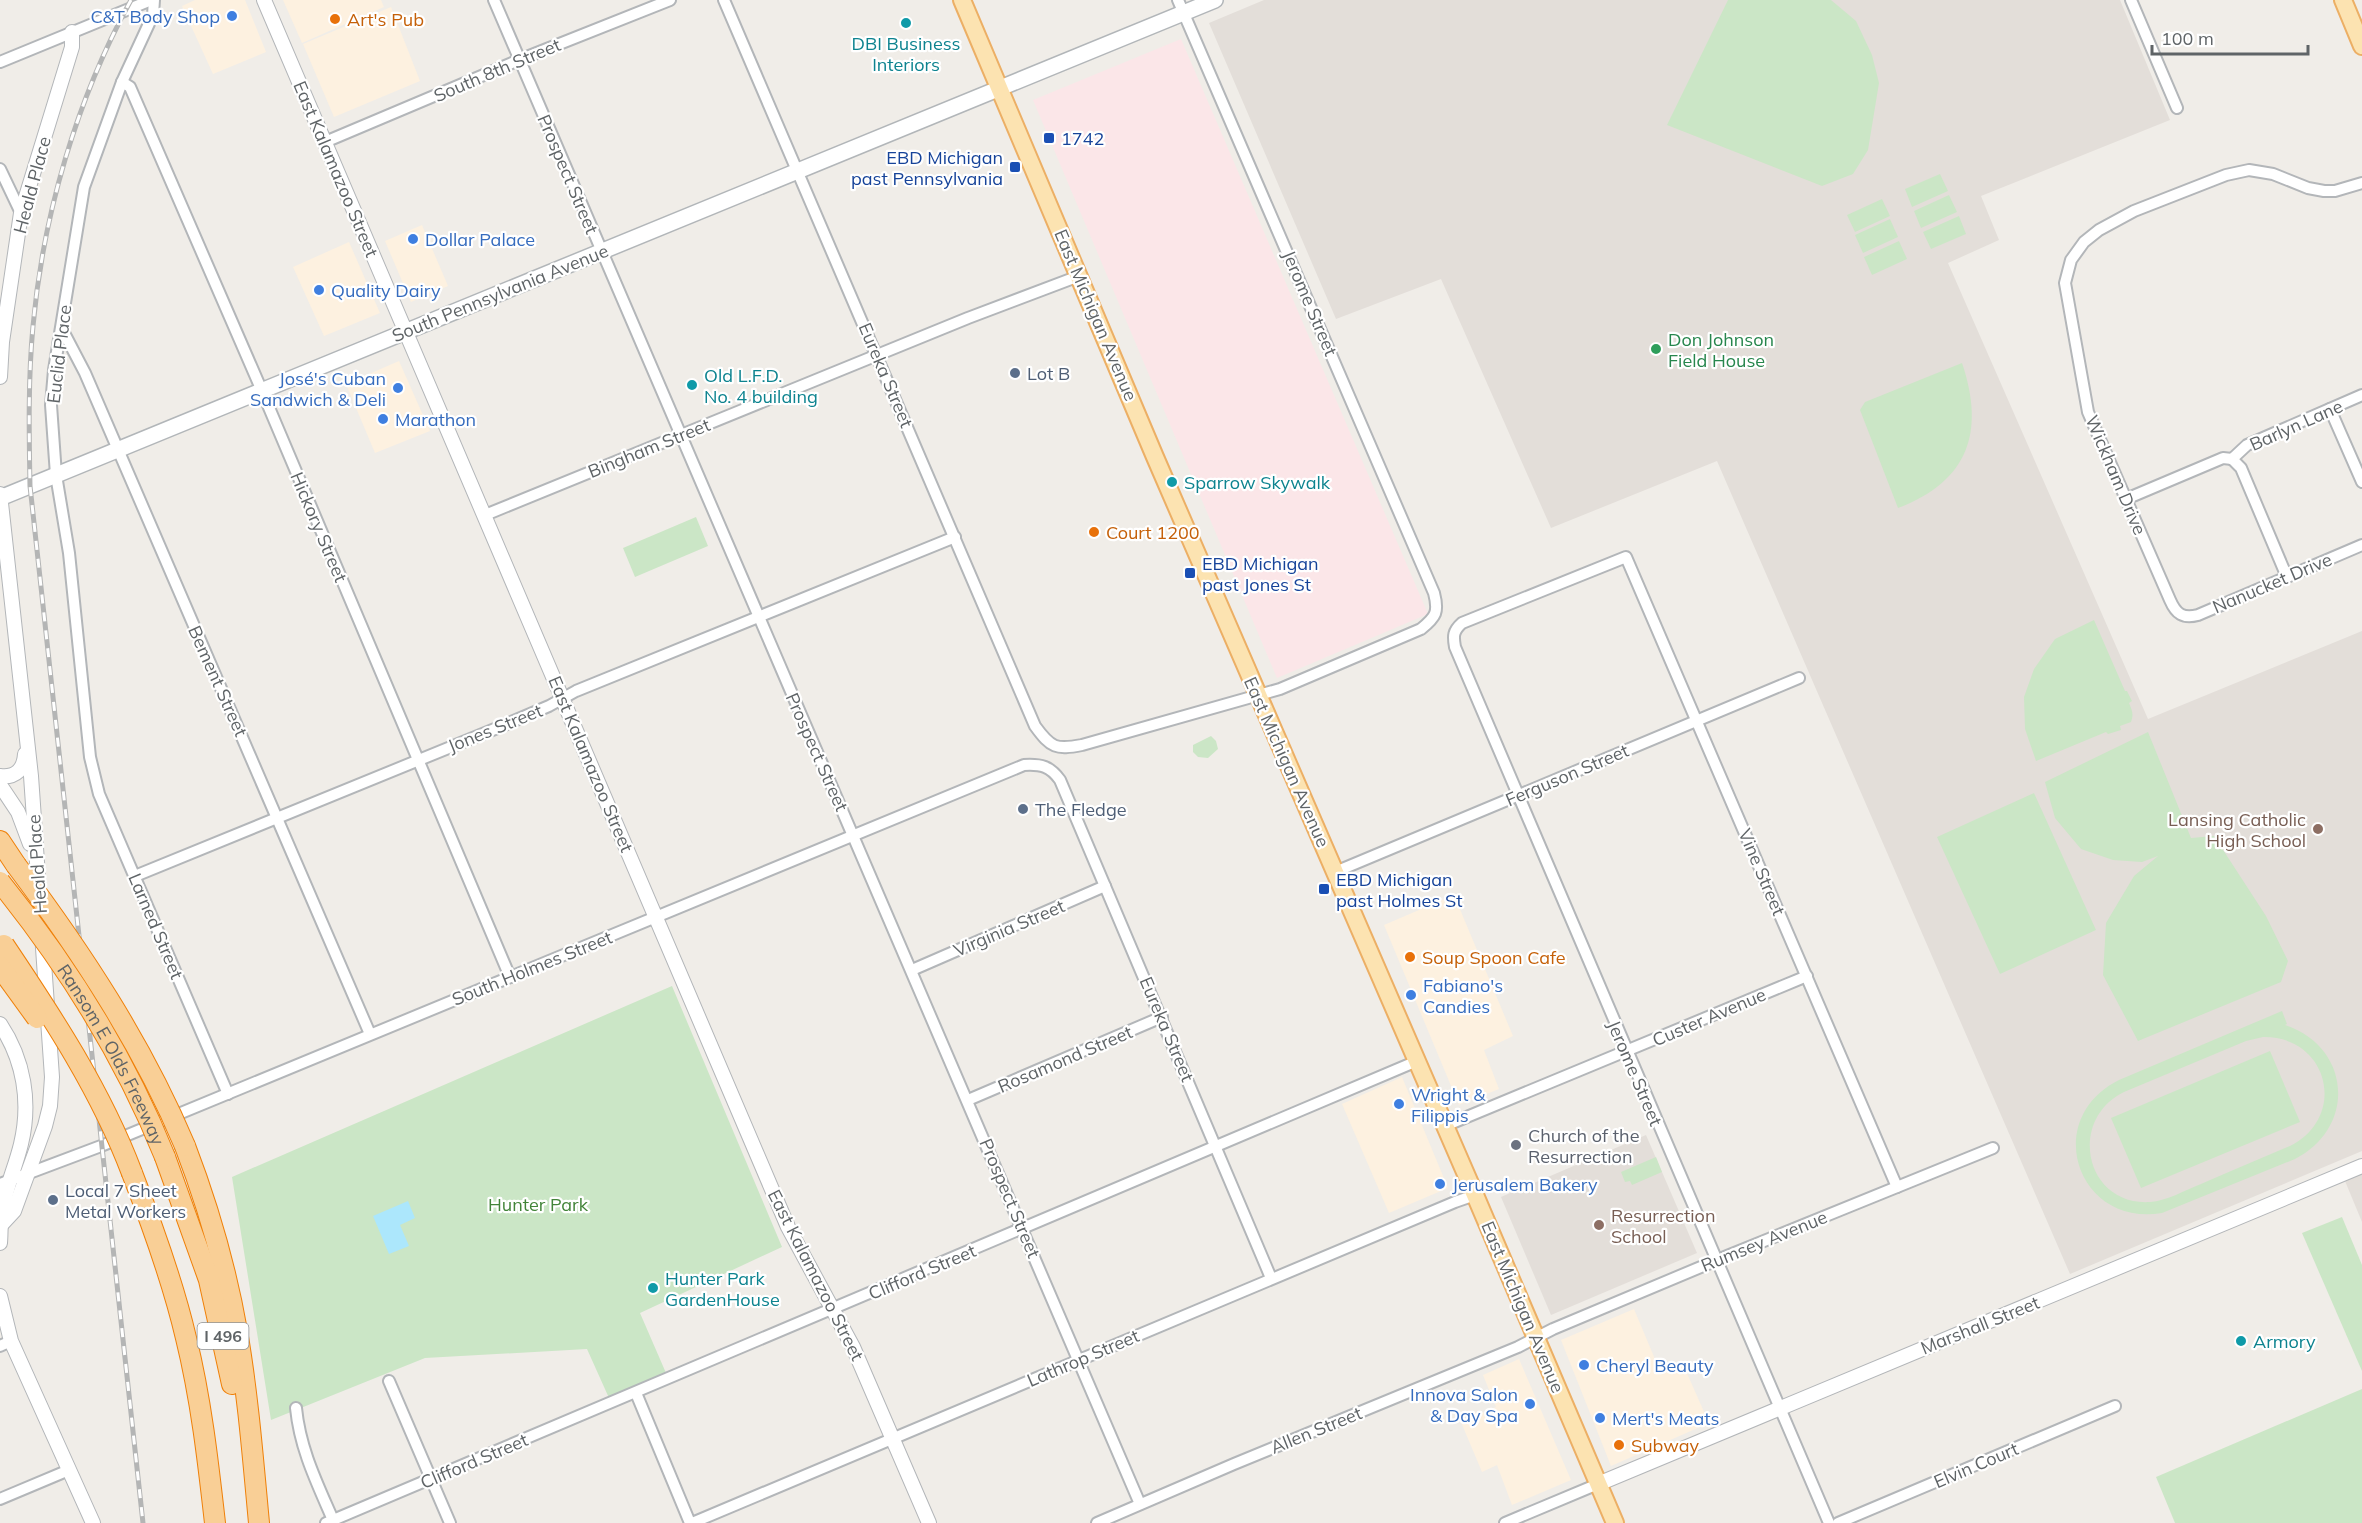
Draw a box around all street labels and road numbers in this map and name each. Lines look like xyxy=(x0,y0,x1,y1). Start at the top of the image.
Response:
street label: South 8th Street xyxy=(430,33,564,107)
street label: East Kalamazoo Street xyxy=(288,77,384,261)
street label: Prospect Street xyxy=(533,111,603,237)
street label: Heald Place xyxy=(8,134,56,236)
street label: East Michigan Avenue xyxy=(1049,226,1143,404)
street label: South Pennsylvania Avenue xyxy=(388,239,612,347)
street label: Jerome Street xyxy=(1277,247,1343,359)
street label: Euclid Place xyxy=(42,303,76,405)
street label: Eureka Street xyxy=(854,319,918,431)
street label: Barlyn Lane xyxy=(2246,394,2346,456)
street label: Wickham Drive xyxy=(2080,412,2152,538)
street label: Bingham Street xyxy=(585,413,713,483)
street label: Hickory Street xyxy=(285,468,353,586)
street label: Nanucket Drive xyxy=(2209,548,2335,618)
street label: Bement Street xyxy=(183,622,253,740)
street label: East Kalamazoo Street xyxy=(543,672,639,856)
street label: East Michigan Avenue xyxy=(1239,673,1335,851)
street label: Prospect Street xyxy=(781,689,853,815)
street label: Jones Street xyxy=(444,699,546,757)
street label: Ferguson Street xyxy=(1502,739,1632,811)
street label: Heald Place xyxy=(22,814,52,914)
street label: Vine Street xyxy=(1734,825,1790,919)
street label: Larned Street xyxy=(123,870,189,982)
street label: Virginia Street xyxy=(950,894,1068,962)
street label: South Holmes Street xyxy=(449,925,615,1011)
street label: Ransom E Olds Freeway xyxy=(53,959,170,1149)
street label: Eureka Street xyxy=(1135,973,1199,1085)
street label: Custer Avenue xyxy=(1649,983,1769,1051)
street label: Jerome Street xyxy=(1602,1017,1668,1129)
street label: Rosamond Street xyxy=(994,1020,1136,1098)
street label: Prospect Street xyxy=(975,1135,1045,1261)
street label: East Kalamazoo Street xyxy=(763,1185,869,1365)
street label: Rumsey Avenue xyxy=(1697,1205,1831,1277)
street label: East Michigan Avenue xyxy=(1476,1218,1570,1396)
street label: Clifford Street xyxy=(865,1239,979,1305)
street label: Marshall Street xyxy=(1917,1291,2043,1359)
road number: I 496 xyxy=(198,1323,248,1349)
street label: Lathrop Street xyxy=(1024,1324,1142,1392)
street label: Allen Street xyxy=(1267,1401,1365,1459)
street label: Clifford Street xyxy=(417,1428,531,1494)
street label: Elvin Court xyxy=(1930,1437,2022,1493)

